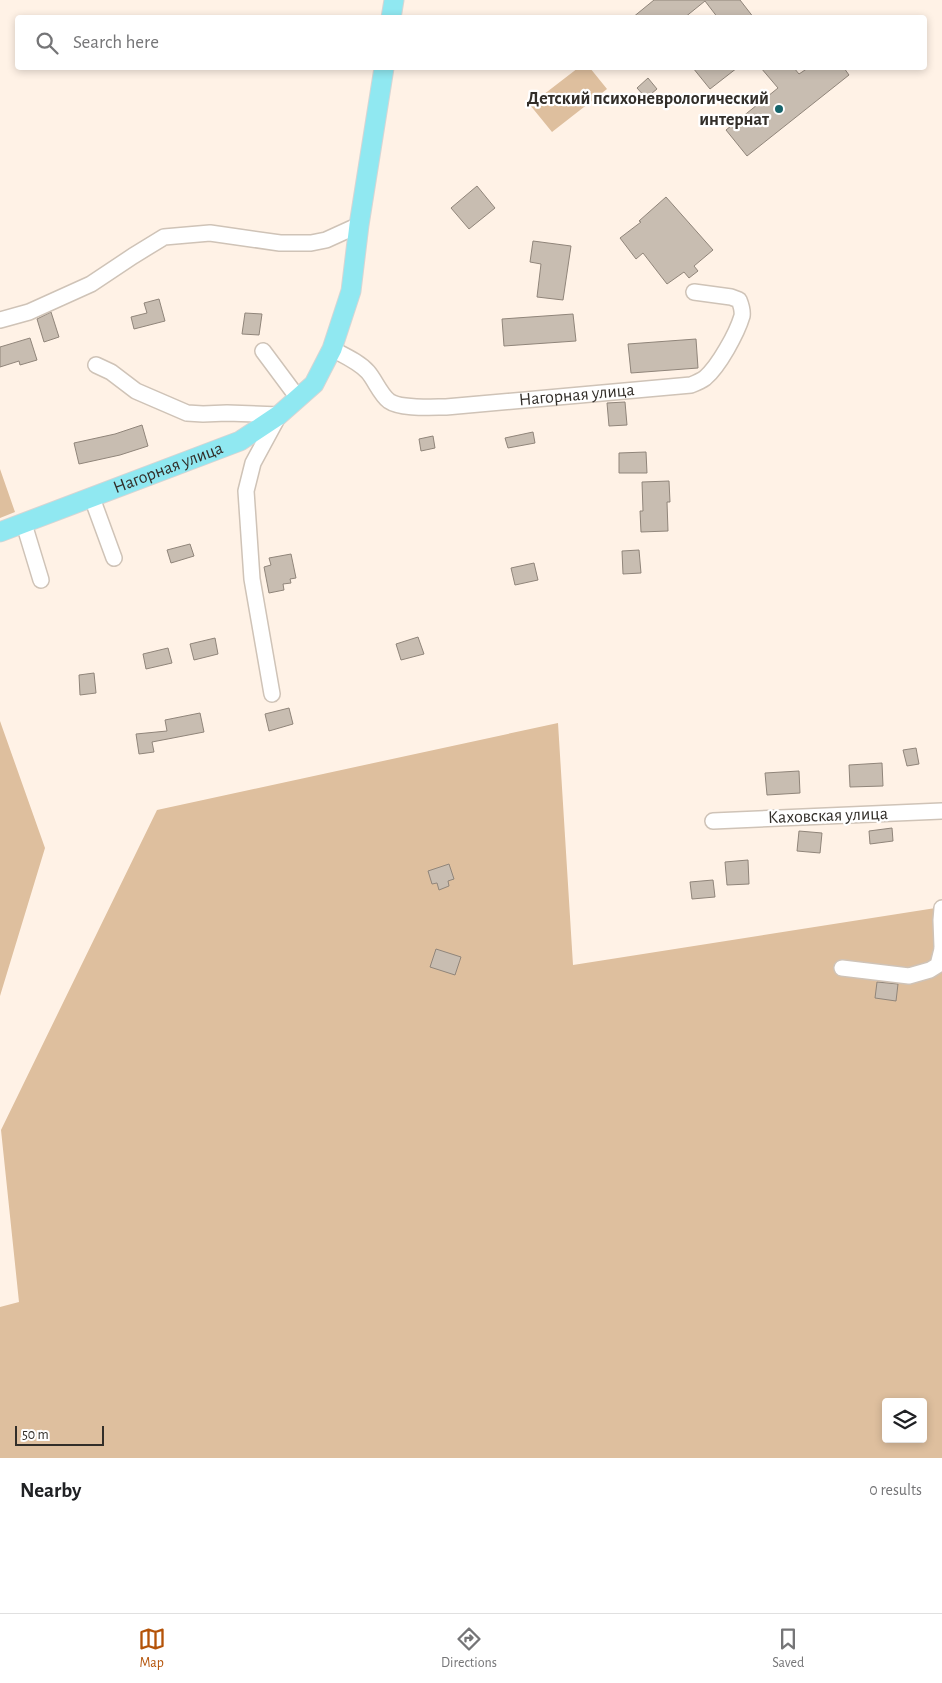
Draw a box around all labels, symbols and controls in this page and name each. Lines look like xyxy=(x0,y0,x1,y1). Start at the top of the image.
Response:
search box xyxy=(15,15,927,70)
icon: search xyxy=(33,29,61,57)
text: Search here xyxy=(73,33,159,52)
place label: Детский психоневрологический интернат xyxy=(527,90,770,129)
marker: Детский психоневрологический интернат xyxy=(773,103,785,115)
street label: Нагорная улица xyxy=(518,381,635,409)
street label: Нагорная улица xyxy=(111,439,226,497)
street label: Каховская улица xyxy=(768,805,888,827)
map controls xyxy=(882,1398,927,1443)
button: layers xyxy=(882,1398,927,1443)
scale bar xyxy=(15,1423,104,1446)
text: 50 m xyxy=(22,1428,49,1442)
text: Nearby xyxy=(20,1480,81,1501)
text: 0 results xyxy=(869,1482,922,1498)
tab: Map xyxy=(138,1625,166,1672)
tab: Directions xyxy=(441,1625,497,1672)
tab: Saved xyxy=(772,1625,804,1672)

